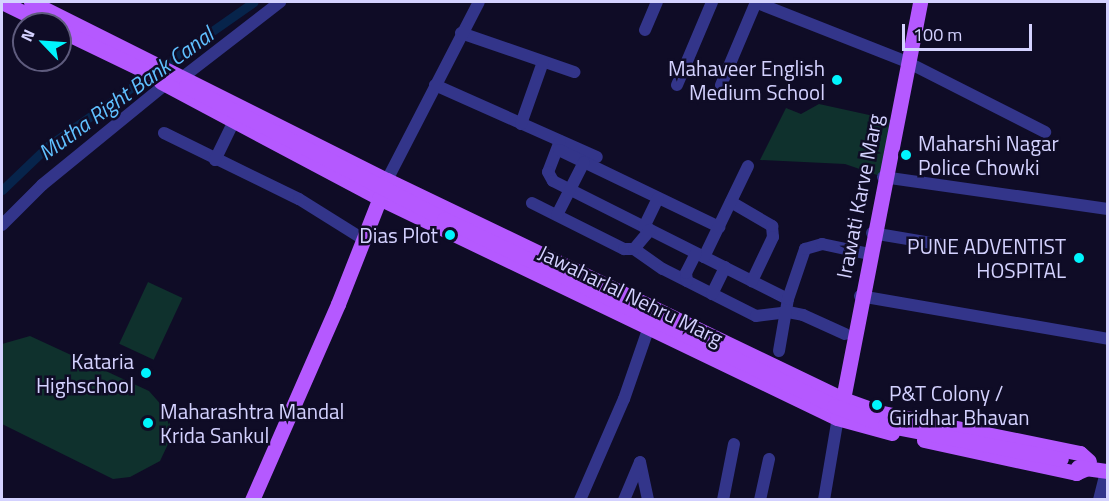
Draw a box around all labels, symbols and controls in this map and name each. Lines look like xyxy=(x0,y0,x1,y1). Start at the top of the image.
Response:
north arrow xyxy=(12,12,72,72)
scale bar xyxy=(905,12,1036,50)
text: 100 m xyxy=(913,21,962,48)
water label: Mutha Right Bank Canal xyxy=(33,22,219,166)
text: N xyxy=(14,25,41,45)
place label: Mahaveer English Medium School xyxy=(668,55,825,105)
marker: Mahaveer English Medium School xyxy=(830,73,844,87)
street label: Irawati Karve Marg xyxy=(831,112,887,280)
place label: Maharshi Nagar Police Chowki xyxy=(918,130,1059,180)
marker: Maharshi Nagar Police Chowki xyxy=(899,148,913,162)
place label: Dias Plot xyxy=(359,222,438,248)
marker: Dias Plot xyxy=(443,228,457,242)
place label: PUNE ADVENTIST HOSPITAL xyxy=(907,233,1066,283)
street label: Jawaharlal Nehru Marg xyxy=(535,239,727,351)
marker: PUNE ADVENTIST HOSPITAL xyxy=(1070,249,1088,267)
place label: Kataria Highschool xyxy=(36,348,134,398)
marker: Kataria Highschool xyxy=(139,366,153,380)
place label: P&T Colony / Giridhar Bhavan xyxy=(889,380,1030,430)
place label: Maharashtra Mandal Krida Sankul xyxy=(160,398,344,448)
marker: P&T Colony / Giridhar Bhavan xyxy=(870,398,884,412)
marker: Maharashtra Mandal Krida Sankul xyxy=(141,416,155,430)

